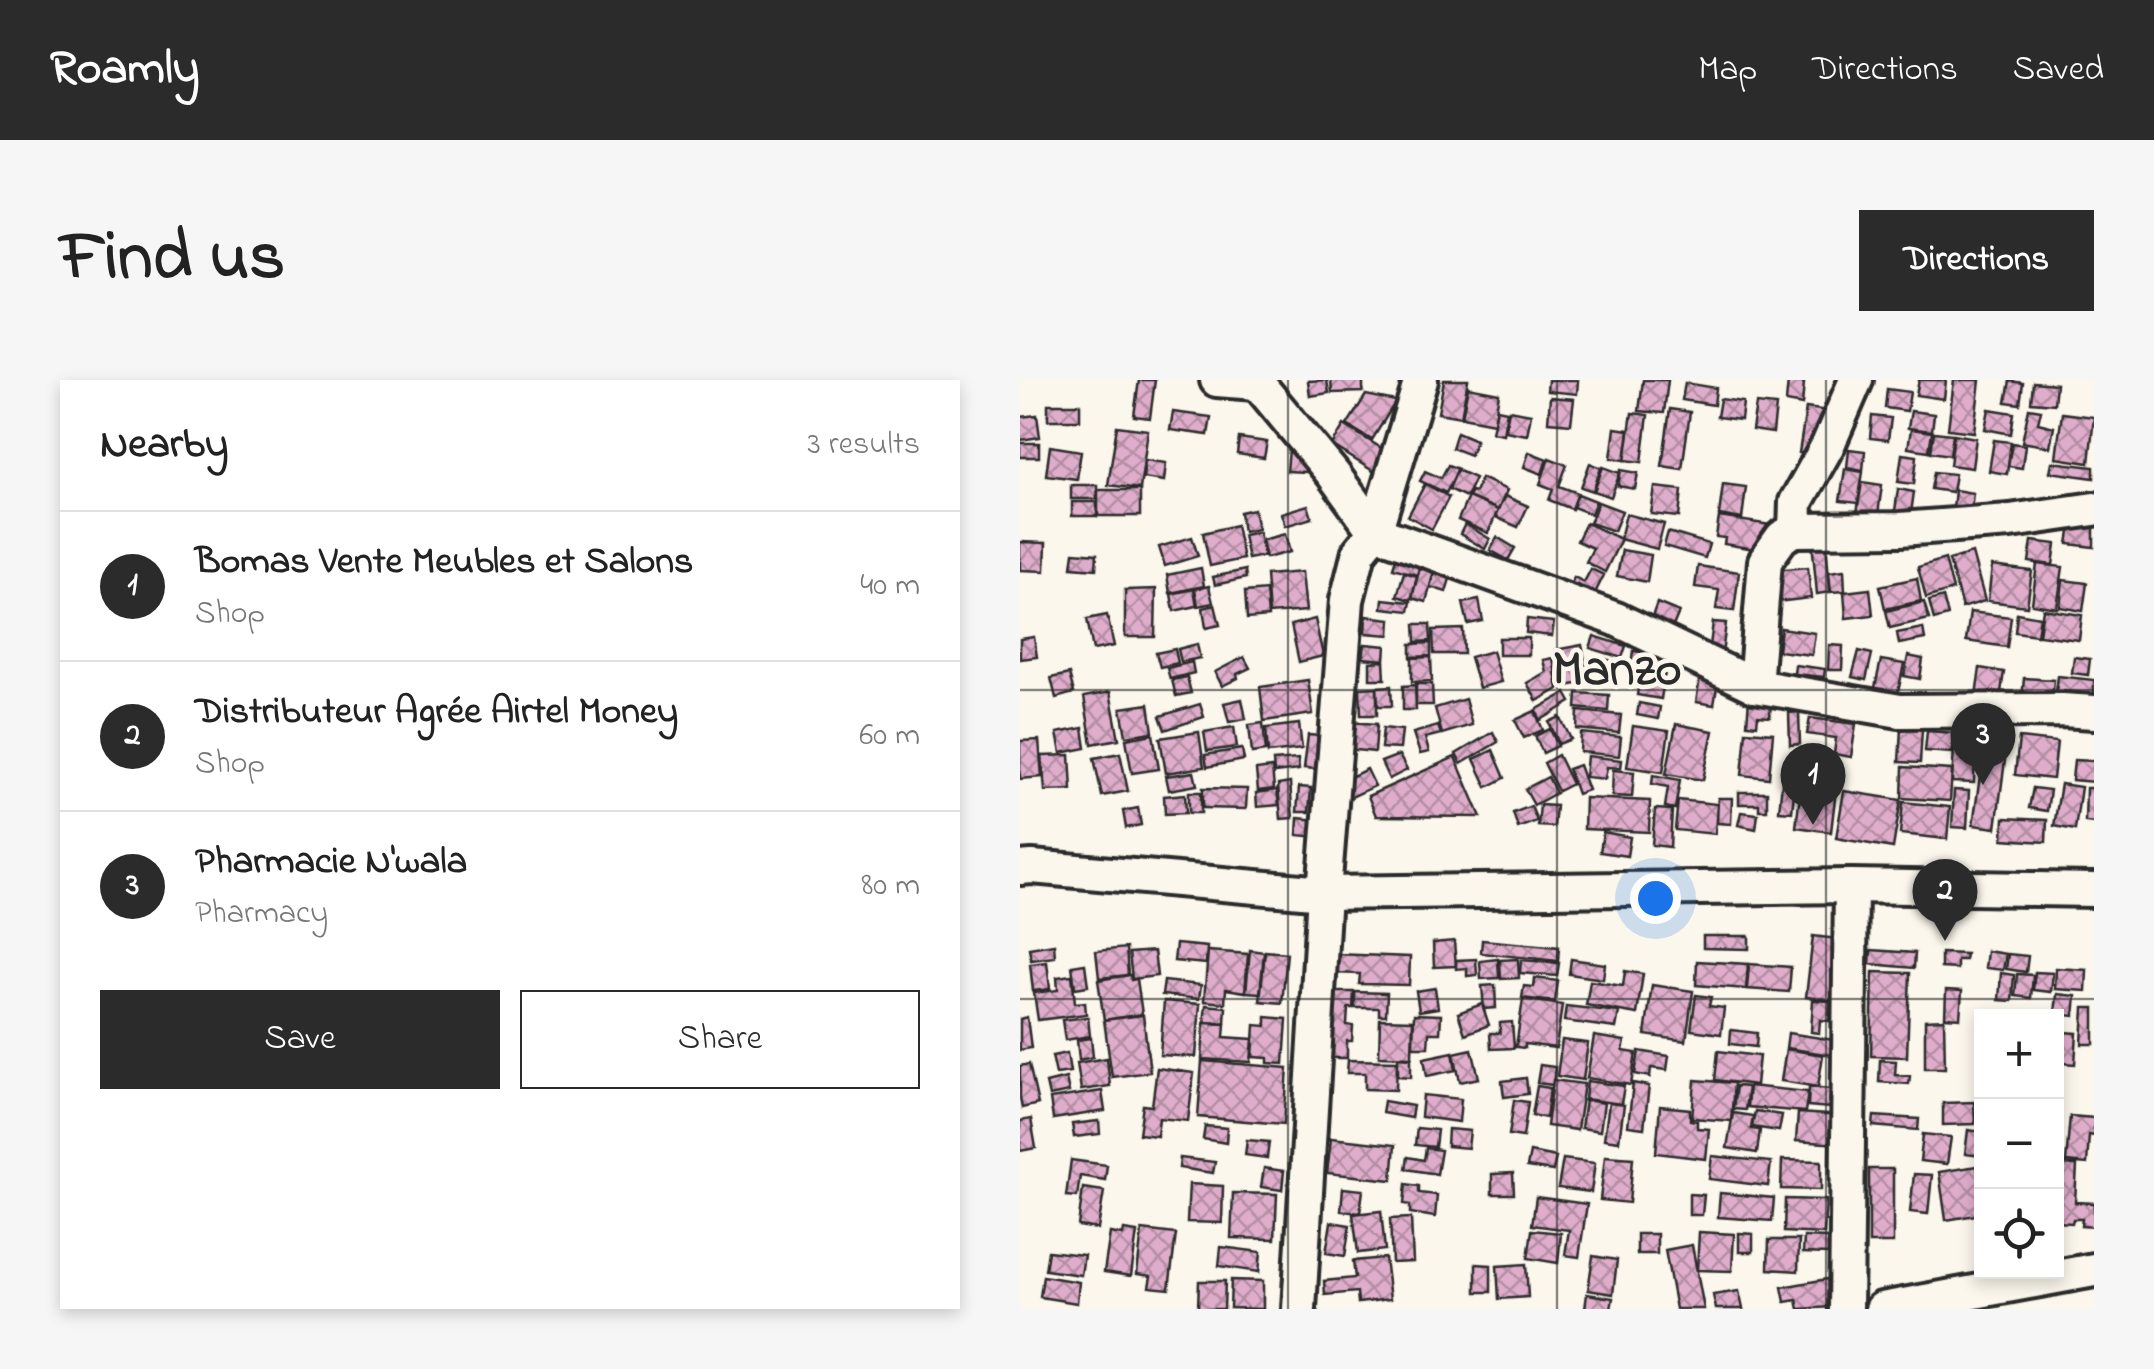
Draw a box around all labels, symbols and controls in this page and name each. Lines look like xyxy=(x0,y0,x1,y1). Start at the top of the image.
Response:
text: Roamly xyxy=(50,35,199,105)
text: Map xyxy=(1698,45,1757,96)
text: Directions xyxy=(1812,45,1958,96)
text: Saved xyxy=(2013,45,2104,96)
text: Find us xyxy=(60,209,285,311)
button: Directions xyxy=(1859,210,2094,311)
text: Nearby xyxy=(100,415,228,476)
text: 3 results xyxy=(808,422,920,469)
text: Bomas Vente Meubles et Salons xyxy=(195,535,693,591)
text: 1 xyxy=(127,563,138,610)
text: 40 m xyxy=(860,563,920,610)
text: Shop xyxy=(195,591,265,638)
district label: Manzo xyxy=(1553,635,1681,708)
text: Distributeur Agrée Airtel Money xyxy=(195,685,678,741)
pin: 3 xyxy=(1950,702,2016,785)
text: 2 xyxy=(125,713,140,760)
text: 60 m xyxy=(859,713,920,760)
text: Shop xyxy=(195,741,265,788)
pin: 1 xyxy=(1780,742,1846,825)
text: Pharmacie N'wala xyxy=(195,835,467,891)
pin: 2 xyxy=(1912,858,1978,941)
text: 3 xyxy=(126,863,139,910)
text: 80 m xyxy=(861,863,920,910)
your location xyxy=(1630,873,1681,924)
text: Pharmacy xyxy=(195,891,328,938)
button: Save xyxy=(100,990,500,1089)
button: Share xyxy=(520,990,920,1089)
map controls xyxy=(1974,1009,2064,1279)
button: + xyxy=(1974,1009,2064,1099)
button: − xyxy=(1974,1099,2064,1189)
button: locate xyxy=(1974,1189,2064,1279)

